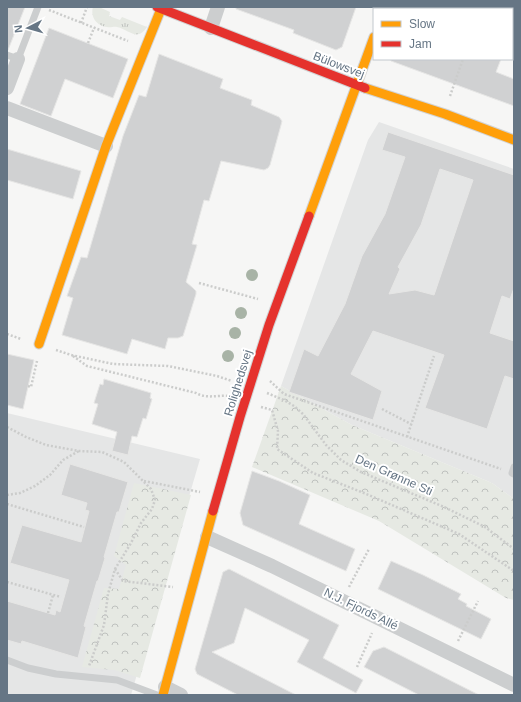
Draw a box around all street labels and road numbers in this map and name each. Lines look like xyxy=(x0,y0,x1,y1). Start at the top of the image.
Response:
street label: Bülowsvej xyxy=(311,49,367,81)
street label: Rolighedsvej xyxy=(221,348,255,418)
street label: Den Grønne Sti xyxy=(353,452,435,498)
street label: N.J. Fjords Allé xyxy=(322,585,401,633)

